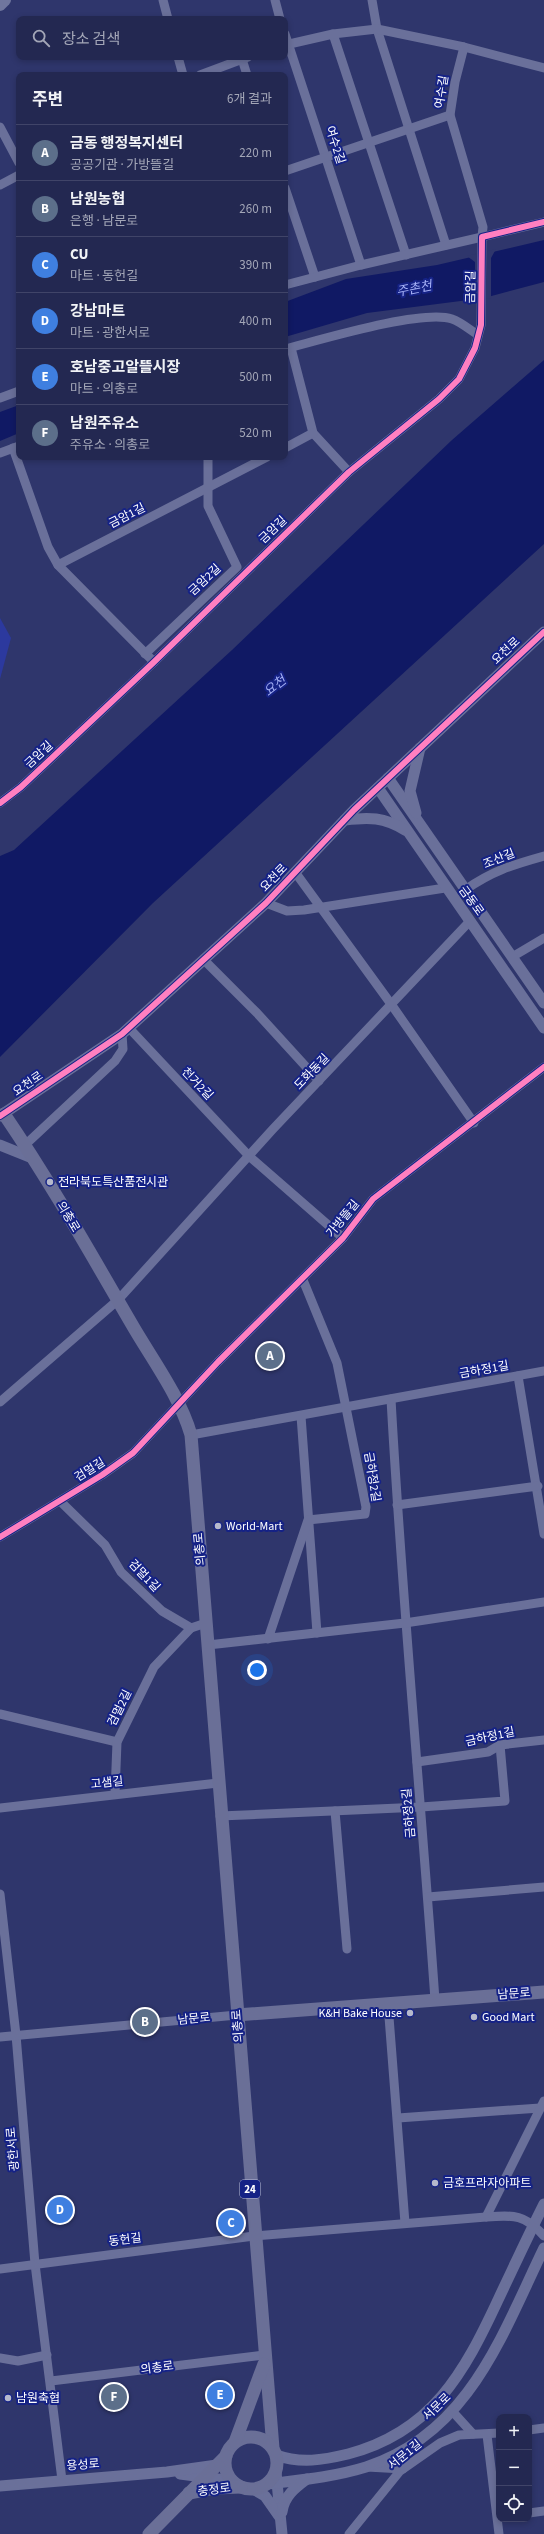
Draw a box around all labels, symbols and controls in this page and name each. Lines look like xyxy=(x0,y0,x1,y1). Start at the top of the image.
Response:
search box xyxy=(16,16,288,60)
icon: search xyxy=(30,27,52,49)
text: 장소 검색 xyxy=(62,29,120,50)
street label: 여수길 xyxy=(431,74,453,110)
text: 주변 xyxy=(32,88,63,112)
text: 6개 결과 xyxy=(227,90,272,108)
street label: 여수2길 xyxy=(321,124,349,166)
text: 금동 행정복지센터 xyxy=(70,133,183,154)
text: A xyxy=(41,144,49,162)
text: 220 m xyxy=(239,144,272,162)
text: 공공기관 · 가방뜰길 xyxy=(70,156,174,174)
text: 남원농협 xyxy=(70,189,125,210)
text: B xyxy=(41,200,49,218)
text: 260 m xyxy=(239,200,272,218)
text: 은행 · 남문로 xyxy=(70,212,138,230)
text: CU xyxy=(70,244,88,265)
text: C xyxy=(41,256,49,274)
text: 390 m xyxy=(239,256,272,274)
text: 마트 · 동헌길 xyxy=(70,267,138,285)
street label: 금암길 xyxy=(462,270,480,304)
water label: 주촌천 xyxy=(395,277,434,301)
text: 강남마트 xyxy=(70,301,125,322)
text: D xyxy=(41,312,49,330)
text: 400 m xyxy=(239,312,272,330)
text: 마트 · 광한서로 xyxy=(70,324,150,342)
text: 호남중고알뜰시장 xyxy=(70,357,180,378)
text: E xyxy=(41,368,49,386)
text: 500 m xyxy=(239,368,272,386)
text: 마트 · 의총로 xyxy=(70,380,138,398)
text: 남원주유소 xyxy=(70,413,139,434)
text: F xyxy=(42,424,48,442)
text: 520 m xyxy=(239,424,272,442)
text: 주유소 · 의총로 xyxy=(70,436,150,454)
street label: 금암1길 xyxy=(106,500,148,532)
street label: 금암길 xyxy=(255,512,291,548)
street label: 금암2길 xyxy=(185,560,225,600)
street label: 요천로 xyxy=(488,633,524,669)
water label: 요천 xyxy=(260,671,291,700)
street label: 금암길 xyxy=(21,737,57,773)
street label: 조산길 xyxy=(480,845,518,873)
street label: 요천로 xyxy=(256,860,292,896)
street label: 금동로 xyxy=(454,883,488,919)
street label: 도화동길 xyxy=(291,1050,333,1094)
street label: 천거2길 xyxy=(177,1064,217,1104)
street label: 요천로 xyxy=(10,1068,46,1100)
place label: 전라북도특산품전시관 xyxy=(58,1174,168,1191)
marker: 전라북도특산품전시관 xyxy=(45,1177,55,1187)
street label: 가방뜰길 xyxy=(322,1196,364,1242)
street label: 의총로 xyxy=(52,1198,84,1236)
pin: A xyxy=(257,1341,283,1371)
street label: 금하정1길 xyxy=(458,1357,510,1383)
street label: 금하정2길 xyxy=(360,1451,384,1503)
street label: 검멀길 xyxy=(71,1454,109,1486)
place label: World-Mart xyxy=(226,1518,283,1535)
marker: World-Mart xyxy=(213,1521,223,1531)
street label: 의총로 xyxy=(190,1532,210,1566)
street label: 검멀1길 xyxy=(124,1556,164,1596)
your location xyxy=(247,1660,267,1680)
street label: 검멀2길 xyxy=(104,1687,136,1729)
street label: 금하정1길 xyxy=(464,1723,516,1751)
street label: 고샘길 xyxy=(90,1773,124,1793)
street label: 금하정2길 xyxy=(398,1787,420,1839)
street label: 남문로 xyxy=(497,1984,531,2004)
place label: K&H Bake House xyxy=(319,2005,402,2022)
pin: B xyxy=(132,2007,158,2037)
marker: K&H Bake House xyxy=(405,2008,415,2018)
street label: 남문로 xyxy=(177,2009,211,2029)
street label: 의총로 xyxy=(228,2009,248,2043)
place label: Good Mart xyxy=(482,2009,534,2026)
marker: Good Mart xyxy=(469,2012,479,2022)
street label: 광한서로 xyxy=(3,2126,23,2172)
place label: 금호프라자아파트 xyxy=(443,2175,531,2192)
marker: 금호프라자아파트 xyxy=(430,2178,440,2188)
road number: 24 xyxy=(240,2180,260,2198)
pin: D xyxy=(47,2195,73,2225)
pin: C xyxy=(218,2208,244,2238)
street label: 동헌길 xyxy=(108,2230,142,2250)
street label: 의총로 xyxy=(140,2358,174,2378)
pin: E xyxy=(207,2380,233,2410)
pin: F xyxy=(101,2382,127,2412)
street label: 서문로 xyxy=(419,2389,455,2425)
place label: 남원축협 xyxy=(16,2390,60,2407)
marker: 남원축협 xyxy=(3,2393,13,2403)
map controls xyxy=(496,2414,532,2522)
button: + xyxy=(496,2414,532,2450)
street label: 서문1길 xyxy=(384,2436,426,2474)
button: − xyxy=(496,2450,532,2486)
street label: 용성로 xyxy=(66,2455,100,2475)
street label: 충정로 xyxy=(197,2480,231,2500)
button: locate xyxy=(496,2486,532,2522)

